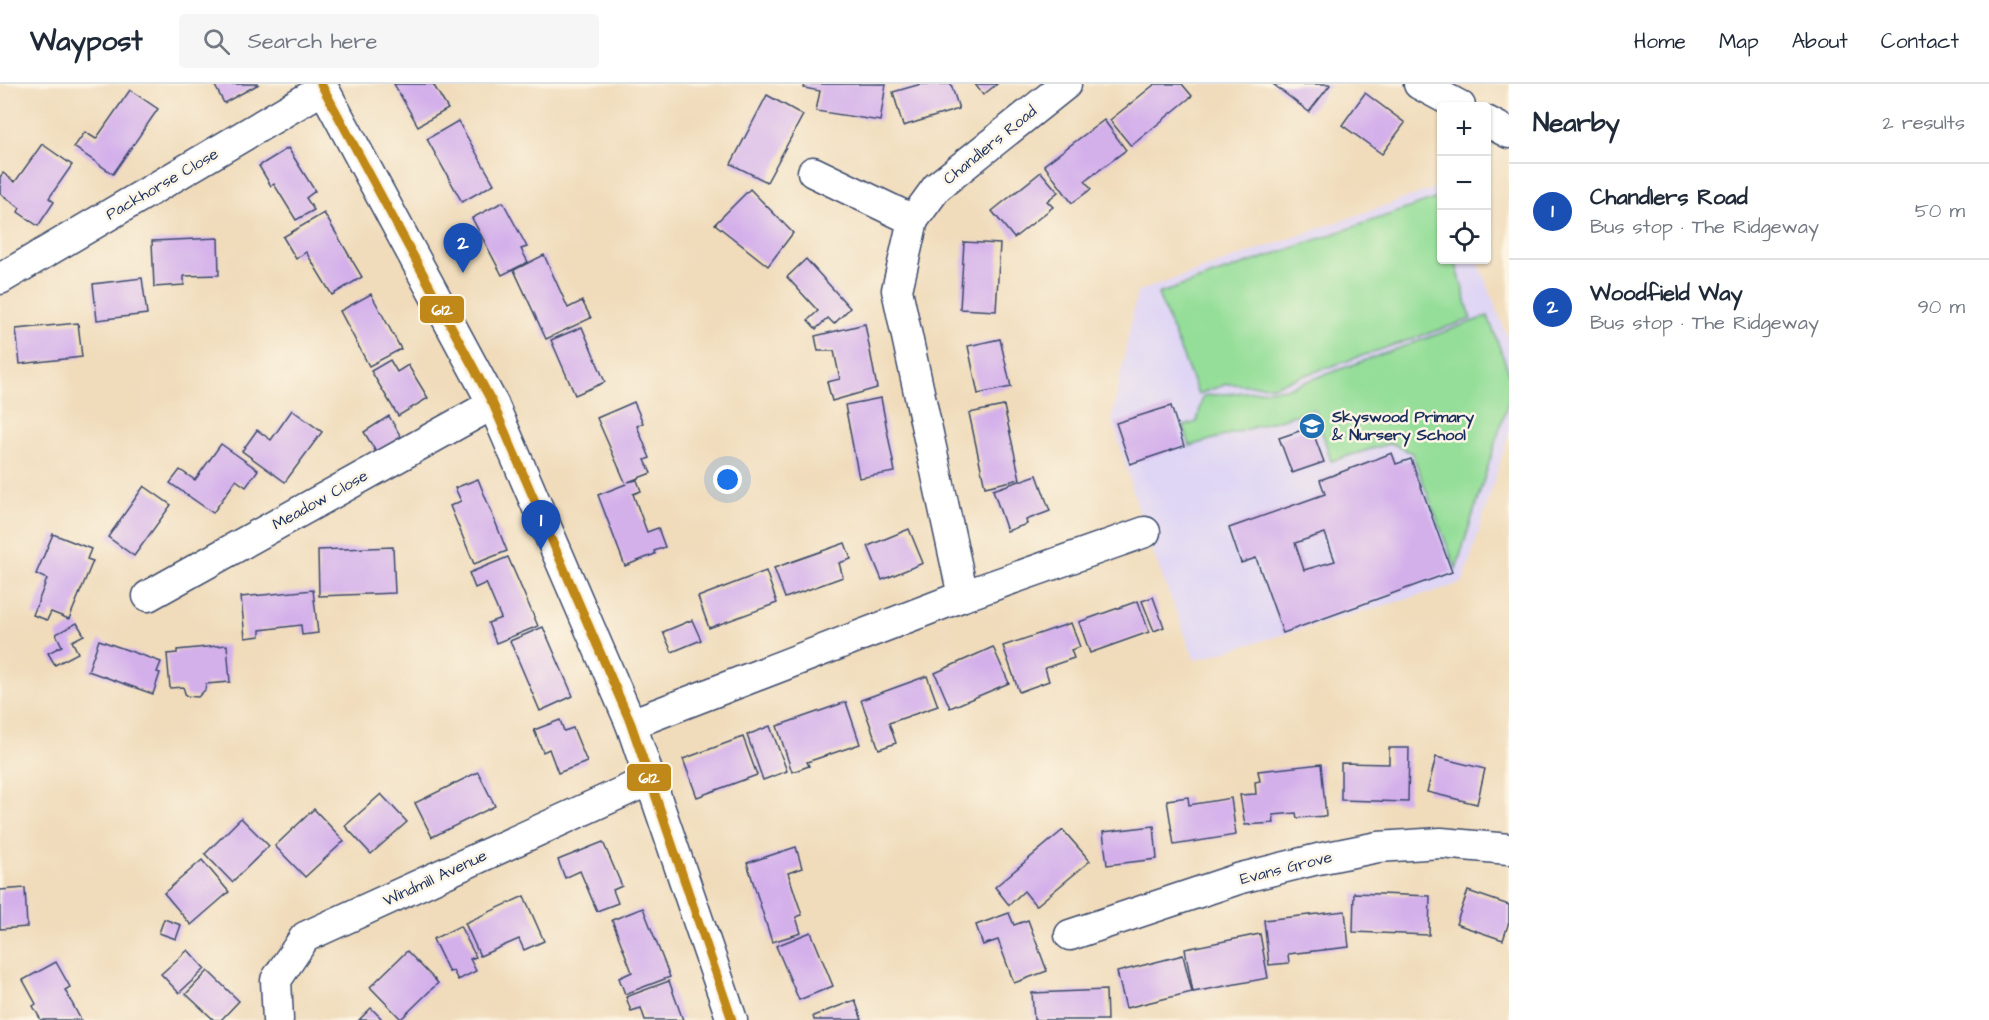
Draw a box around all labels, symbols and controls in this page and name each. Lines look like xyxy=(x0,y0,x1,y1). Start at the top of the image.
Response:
search box xyxy=(179,14,599,68)
text: Waypost xyxy=(30,22,143,61)
icon: search xyxy=(200,25,233,58)
text: Search here xyxy=(248,26,378,57)
text: Home xyxy=(1634,27,1686,56)
text: Map xyxy=(1719,27,1759,56)
text: About xyxy=(1792,27,1848,56)
text: Contact xyxy=(1881,27,1959,56)
street label: Chandlers Road xyxy=(938,100,1042,190)
map controls xyxy=(1437,102,1491,264)
button: + xyxy=(1437,102,1491,156)
text: Nearby xyxy=(1533,105,1620,141)
text: 2 results xyxy=(1882,109,1965,137)
street label: Packhorse Close xyxy=(102,143,223,225)
button: − xyxy=(1437,156,1491,210)
text: Chandlers Road xyxy=(1590,182,1748,213)
text: 1 xyxy=(1551,197,1554,225)
text: 50 m xyxy=(1915,197,1965,225)
button: locate xyxy=(1437,210,1491,264)
text: Bus stop · The Ridgeway xyxy=(1590,213,1819,241)
pin: 2 xyxy=(444,224,482,273)
text: Woodfield Way xyxy=(1590,278,1743,309)
text: 2 xyxy=(1547,293,1558,321)
text: 90 m xyxy=(1917,293,1965,321)
line badge: 612 xyxy=(419,295,465,324)
text: 612 xyxy=(431,299,453,321)
text: Bus stop · The Ridgeway xyxy=(1590,309,1819,337)
place label: Skyswood Primary & Nursery School xyxy=(1331,406,1474,447)
school or university icon: Skyswood Primary & Nursery School xyxy=(1297,411,1327,441)
street label: Meadow Close xyxy=(268,464,372,535)
your location xyxy=(713,465,742,494)
pin: 1 xyxy=(522,500,560,550)
line badge: 612 xyxy=(626,763,672,792)
text: 612 xyxy=(638,767,660,789)
street label: Windmill Avenue xyxy=(380,844,491,912)
street label: Evans Grove xyxy=(1238,846,1335,890)

